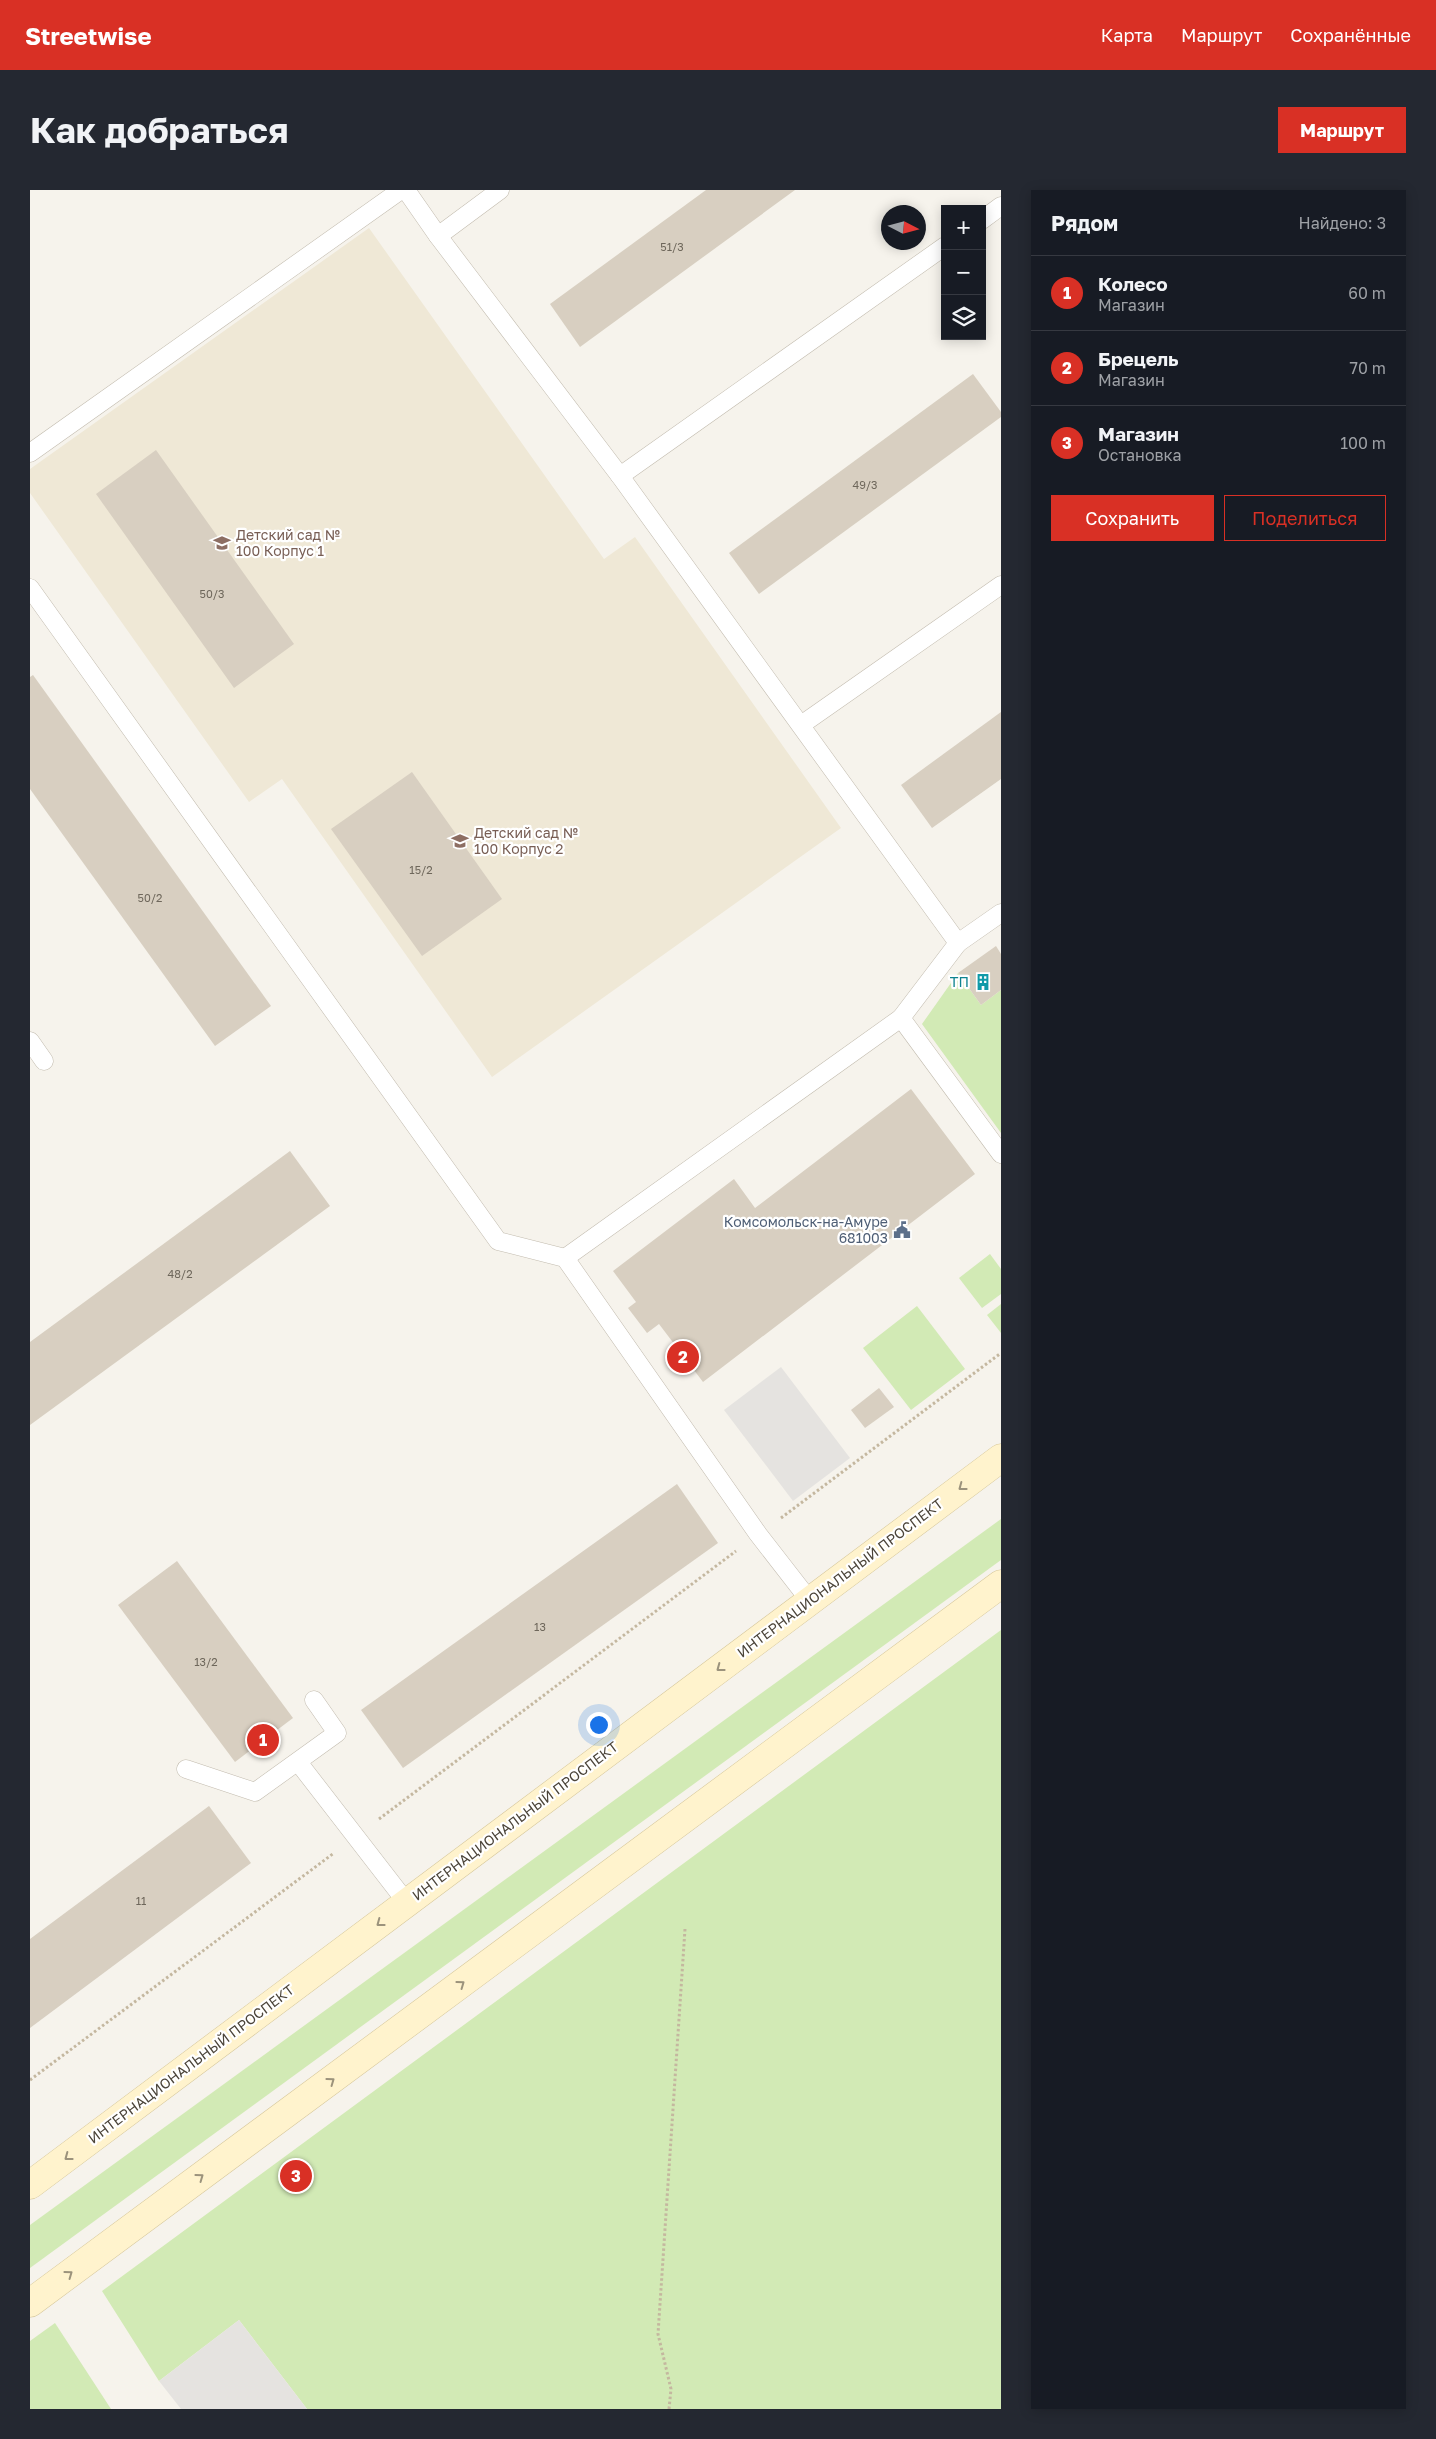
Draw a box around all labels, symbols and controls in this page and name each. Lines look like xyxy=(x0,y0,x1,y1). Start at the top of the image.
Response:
text: Streetwise xyxy=(25,21,152,50)
text: Карта xyxy=(1101,24,1153,46)
text: Маршрут xyxy=(1181,24,1262,46)
text: Сохранённые xyxy=(1290,24,1411,46)
button: Маршрут xyxy=(1278,107,1406,153)
text: Как добраться xyxy=(30,109,288,151)
north arrow xyxy=(881,205,926,250)
map controls xyxy=(941,205,986,340)
button: + xyxy=(941,205,986,250)
text: Рядом xyxy=(1051,210,1118,236)
text: Найдено: 3 xyxy=(1299,213,1386,233)
house number: 51/3 xyxy=(660,240,684,253)
button: − xyxy=(941,250,986,295)
text: Колесо xyxy=(1098,272,1168,295)
text: 1 xyxy=(1063,283,1071,303)
text: 60 m xyxy=(1348,283,1386,303)
button: layers xyxy=(941,295,986,340)
text: Магазин xyxy=(1098,295,1165,315)
text: Брецель xyxy=(1098,347,1179,370)
text: 2 xyxy=(1062,358,1072,378)
text: 70 m xyxy=(1349,358,1386,378)
text: Магазин xyxy=(1098,370,1165,390)
text: Магазин xyxy=(1098,422,1179,445)
text: 3 xyxy=(1062,433,1072,453)
text: 100 m xyxy=(1340,433,1386,453)
text: Остановка xyxy=(1098,445,1182,465)
house number: 49/3 xyxy=(852,478,878,491)
button: Сохранить xyxy=(1051,495,1214,541)
button: Поделиться xyxy=(1224,495,1386,541)
place label: Детский сад № 100 Корпус 1 xyxy=(236,526,341,559)
school or university icon: Детский сад № 100 Корпус 1 xyxy=(212,533,232,553)
house number: 50/3 xyxy=(200,587,224,600)
place label: Детский сад № 100 Корпус 2 xyxy=(474,824,579,857)
school or university icon: Детский сад № 100 Корпус 2 xyxy=(450,831,470,851)
house number: 15/2 xyxy=(409,863,433,876)
house number: 50/2 xyxy=(138,891,162,904)
building icon: ТП xyxy=(973,972,993,992)
place label: ТП xyxy=(950,973,969,990)
place label: Комсомольск-на-Амуре 681003 xyxy=(724,1213,888,1246)
public building icon: Комсомольск-на-Амуре 681003 xyxy=(892,1220,912,1240)
house number: 48/2 xyxy=(167,1267,193,1280)
pin: 2 xyxy=(667,1338,699,1376)
one-way arrow xyxy=(958,1481,968,1490)
street label: ИНТЕРНАЦИОНАЛЬНЫЙ ПРОСПЕКТ xyxy=(733,1494,946,1661)
house number: 13 xyxy=(534,1620,546,1633)
house number: 13/2 xyxy=(194,1655,218,1668)
one-way arrow xyxy=(716,1662,726,1671)
your location xyxy=(586,1712,612,1738)
pin: 1 xyxy=(247,1721,279,1759)
street label: ИНТЕРНАЦИОНАЛЬНЫЙ ПРОСПЕКТ xyxy=(408,1737,621,1904)
house number: 11 xyxy=(136,1894,146,1907)
one-way arrow xyxy=(376,1917,386,1926)
street label: ИНТЕРНАЦИОНАЛЬНЫЙ ПРОСПЕКТ xyxy=(84,1980,297,2147)
one-way arrow xyxy=(455,1981,465,1990)
one-way arrow xyxy=(325,2077,334,2087)
one-way arrow xyxy=(65,2151,74,2159)
pin: 3 xyxy=(280,2157,312,2195)
one-way arrow xyxy=(194,2174,204,2183)
one-way arrow xyxy=(63,2271,73,2280)

